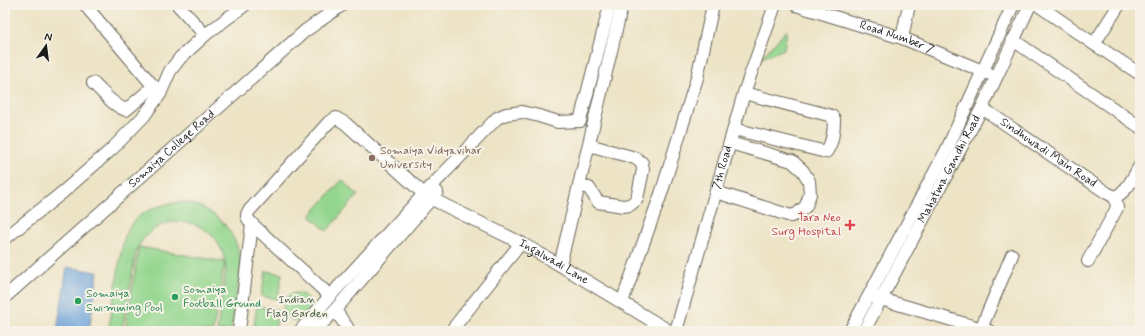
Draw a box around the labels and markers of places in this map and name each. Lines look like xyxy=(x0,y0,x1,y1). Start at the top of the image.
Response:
place label: Somaiya Vidyavihar University xyxy=(380,143,483,173)
marker: Somaiya Vidyavihar University xyxy=(367,153,377,163)
place label: Tara Neo Surg Hospital xyxy=(772,210,841,240)
marker: Tara Neo Surg Hospital xyxy=(844,219,856,231)
place label: Somaiya Football Ground xyxy=(183,282,261,312)
place label: Somaiya Swimming Pool xyxy=(86,286,163,316)
marker: Somaiya Football Ground xyxy=(170,292,180,302)
marker: Somaiya Swimming Pool xyxy=(73,296,83,306)

